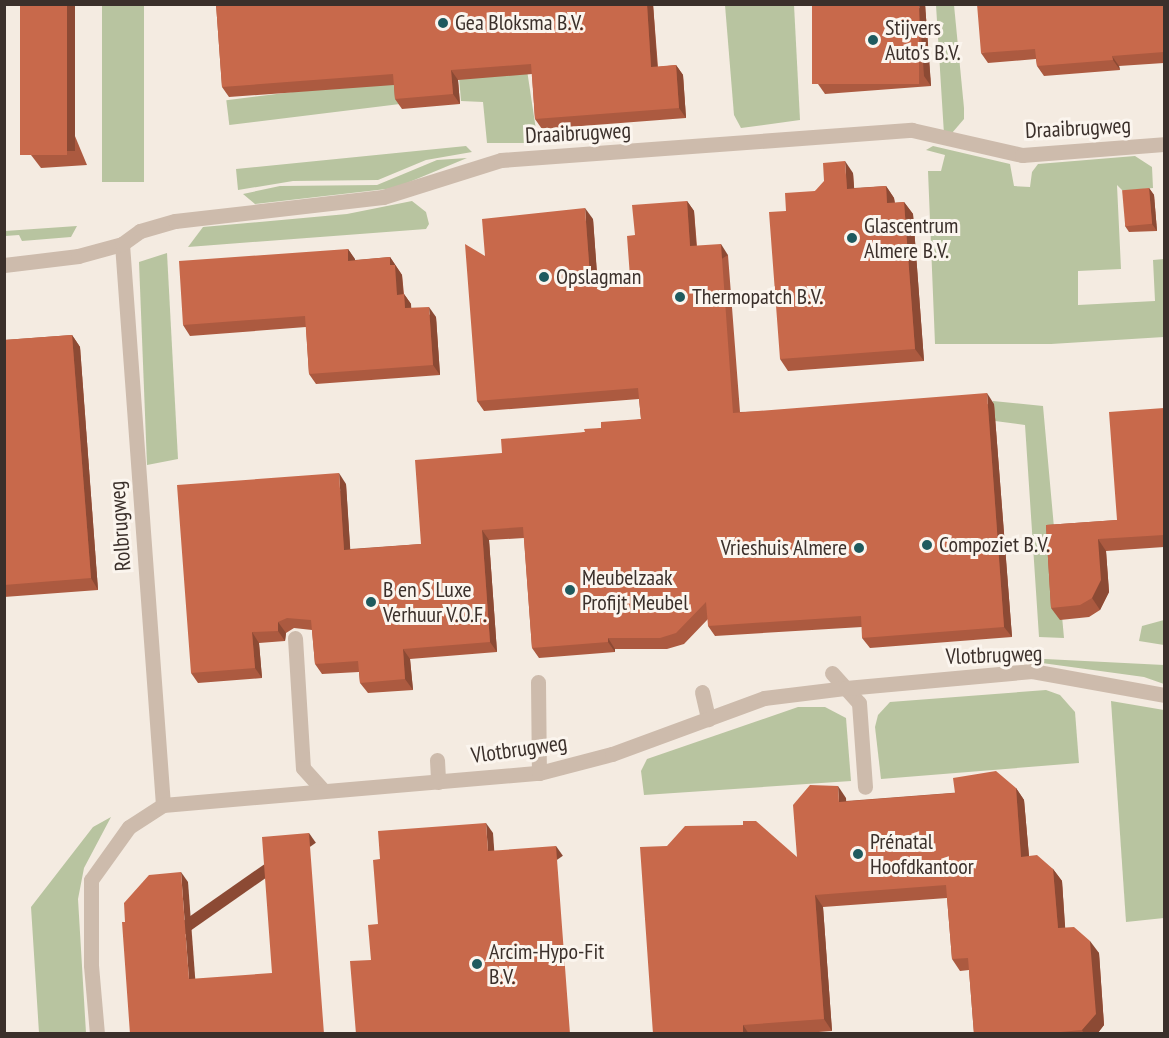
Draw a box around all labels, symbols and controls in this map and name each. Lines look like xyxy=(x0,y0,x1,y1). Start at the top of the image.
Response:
place label: Gea Bloksma B.V. xyxy=(455,10,583,36)
place label: Stijvers Auto's B.V. xyxy=(885,14,961,66)
marker: Gea Bloksma B.V. xyxy=(436,16,450,30)
marker: Stijvers Auto's B.V. xyxy=(866,33,880,47)
street label: Draaibrugweg xyxy=(1024,112,1132,144)
street label: Draaibrugweg xyxy=(524,117,632,149)
place label: Glascentrum Almere B.V. xyxy=(864,212,958,264)
marker: Glascentrum Almere B.V. xyxy=(845,231,859,245)
place label: Opslagman xyxy=(556,264,641,290)
marker: Opslagman xyxy=(537,270,551,284)
place label: Thermopatch B.V. xyxy=(692,284,823,310)
marker: Thermopatch B.V. xyxy=(673,290,687,304)
street label: Rolbrugweg xyxy=(104,480,136,572)
place label: Compoziet B.V. xyxy=(939,532,1050,558)
place label: Vrieshuis Almere xyxy=(720,535,847,561)
marker: Compoziet B.V. xyxy=(920,538,934,552)
marker: Vrieshuis Almere xyxy=(852,541,866,555)
place label: Meubelzaak Profijt Meubel xyxy=(582,564,688,616)
place label: B en S Luxe Verhuur V.O.F. xyxy=(383,576,488,628)
marker: Meubelzaak Profijt Meubel xyxy=(563,583,577,597)
marker: B en S Luxe Verhuur V.O.F. xyxy=(364,595,378,609)
street label: Vlotbrugweg xyxy=(945,640,1043,670)
street label: Vlotbrugweg xyxy=(469,729,569,769)
place label: Prénatal Hoofdkantoor xyxy=(870,828,974,879)
marker: Prénatal Hoofdkantoor xyxy=(851,847,865,861)
place label: Arcim-Hypo-Fit B.V. xyxy=(489,938,604,990)
marker: Arcim-Hypo-Fit B.V. xyxy=(470,957,484,971)

